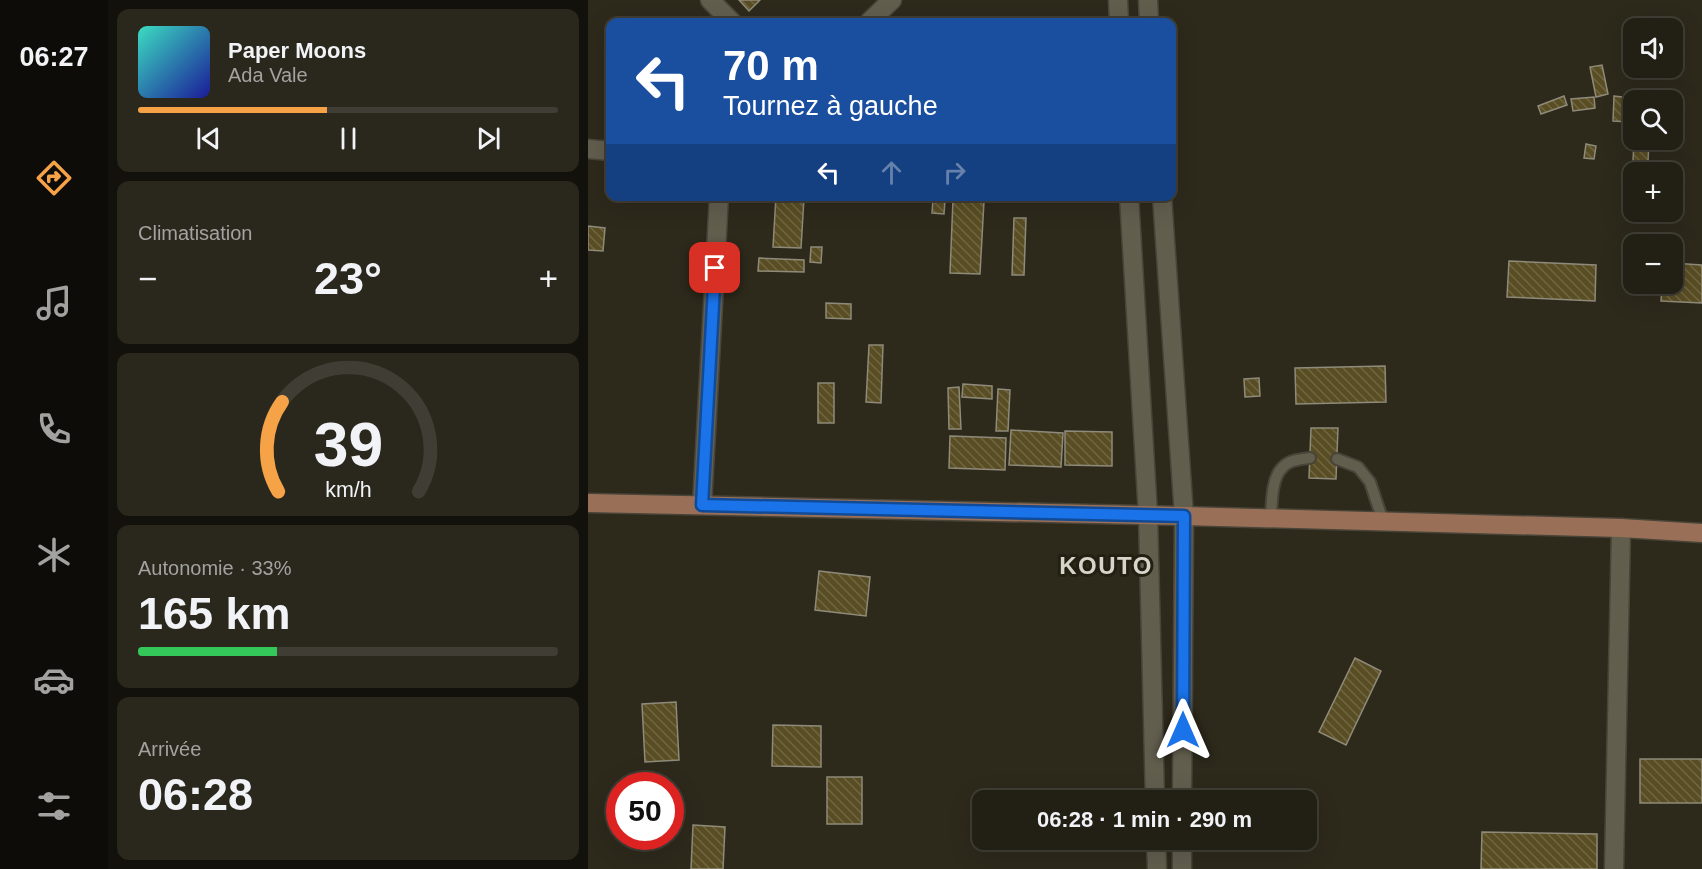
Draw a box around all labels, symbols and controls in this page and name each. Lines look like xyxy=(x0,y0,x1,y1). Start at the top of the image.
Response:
map controls xyxy=(1623,18,1683,294)
button: sound xyxy=(1623,18,1683,78)
text: Paper Moons xyxy=(228,38,366,63)
text: 06:27 xyxy=(19,42,89,72)
icon: left xyxy=(624,42,702,120)
text: 70 m xyxy=(723,42,819,89)
text: Ada Vale xyxy=(228,64,308,86)
button: search xyxy=(1623,90,1683,150)
text: Tournez à gauche xyxy=(723,91,938,121)
icon: previous xyxy=(192,122,225,155)
icon: pause xyxy=(332,122,365,155)
icon: next xyxy=(472,122,505,155)
icon: left xyxy=(812,156,845,189)
icon: ahead xyxy=(875,156,908,189)
icon: right xyxy=(938,156,971,189)
icon: directions xyxy=(33,157,75,199)
button: + xyxy=(1623,162,1683,222)
text: Climatisation xyxy=(138,222,252,244)
button: − xyxy=(1623,234,1683,294)
pin xyxy=(689,242,740,293)
icon: arrive xyxy=(698,251,731,284)
text: 23° xyxy=(314,253,382,304)
text: − xyxy=(138,260,157,297)
text: + xyxy=(539,260,558,297)
icon: music xyxy=(33,282,75,324)
icon: phone xyxy=(33,408,75,450)
text: 39 xyxy=(313,410,383,479)
text: km/h xyxy=(325,478,371,502)
icon: climate xyxy=(33,534,75,576)
district label: KOUTO xyxy=(1059,552,1153,579)
text: Autonomie · 33% xyxy=(138,557,291,579)
text: 165 km xyxy=(138,588,291,639)
icon: car xyxy=(33,659,75,701)
position arrow xyxy=(1151,698,1215,762)
text: Arrivée xyxy=(138,738,201,760)
text: 06:28 xyxy=(138,769,253,820)
speed limit sign: 50 xyxy=(606,772,684,850)
icon: filters xyxy=(33,785,75,827)
text: 06:28 · 1 min · 290 m xyxy=(1037,807,1252,832)

